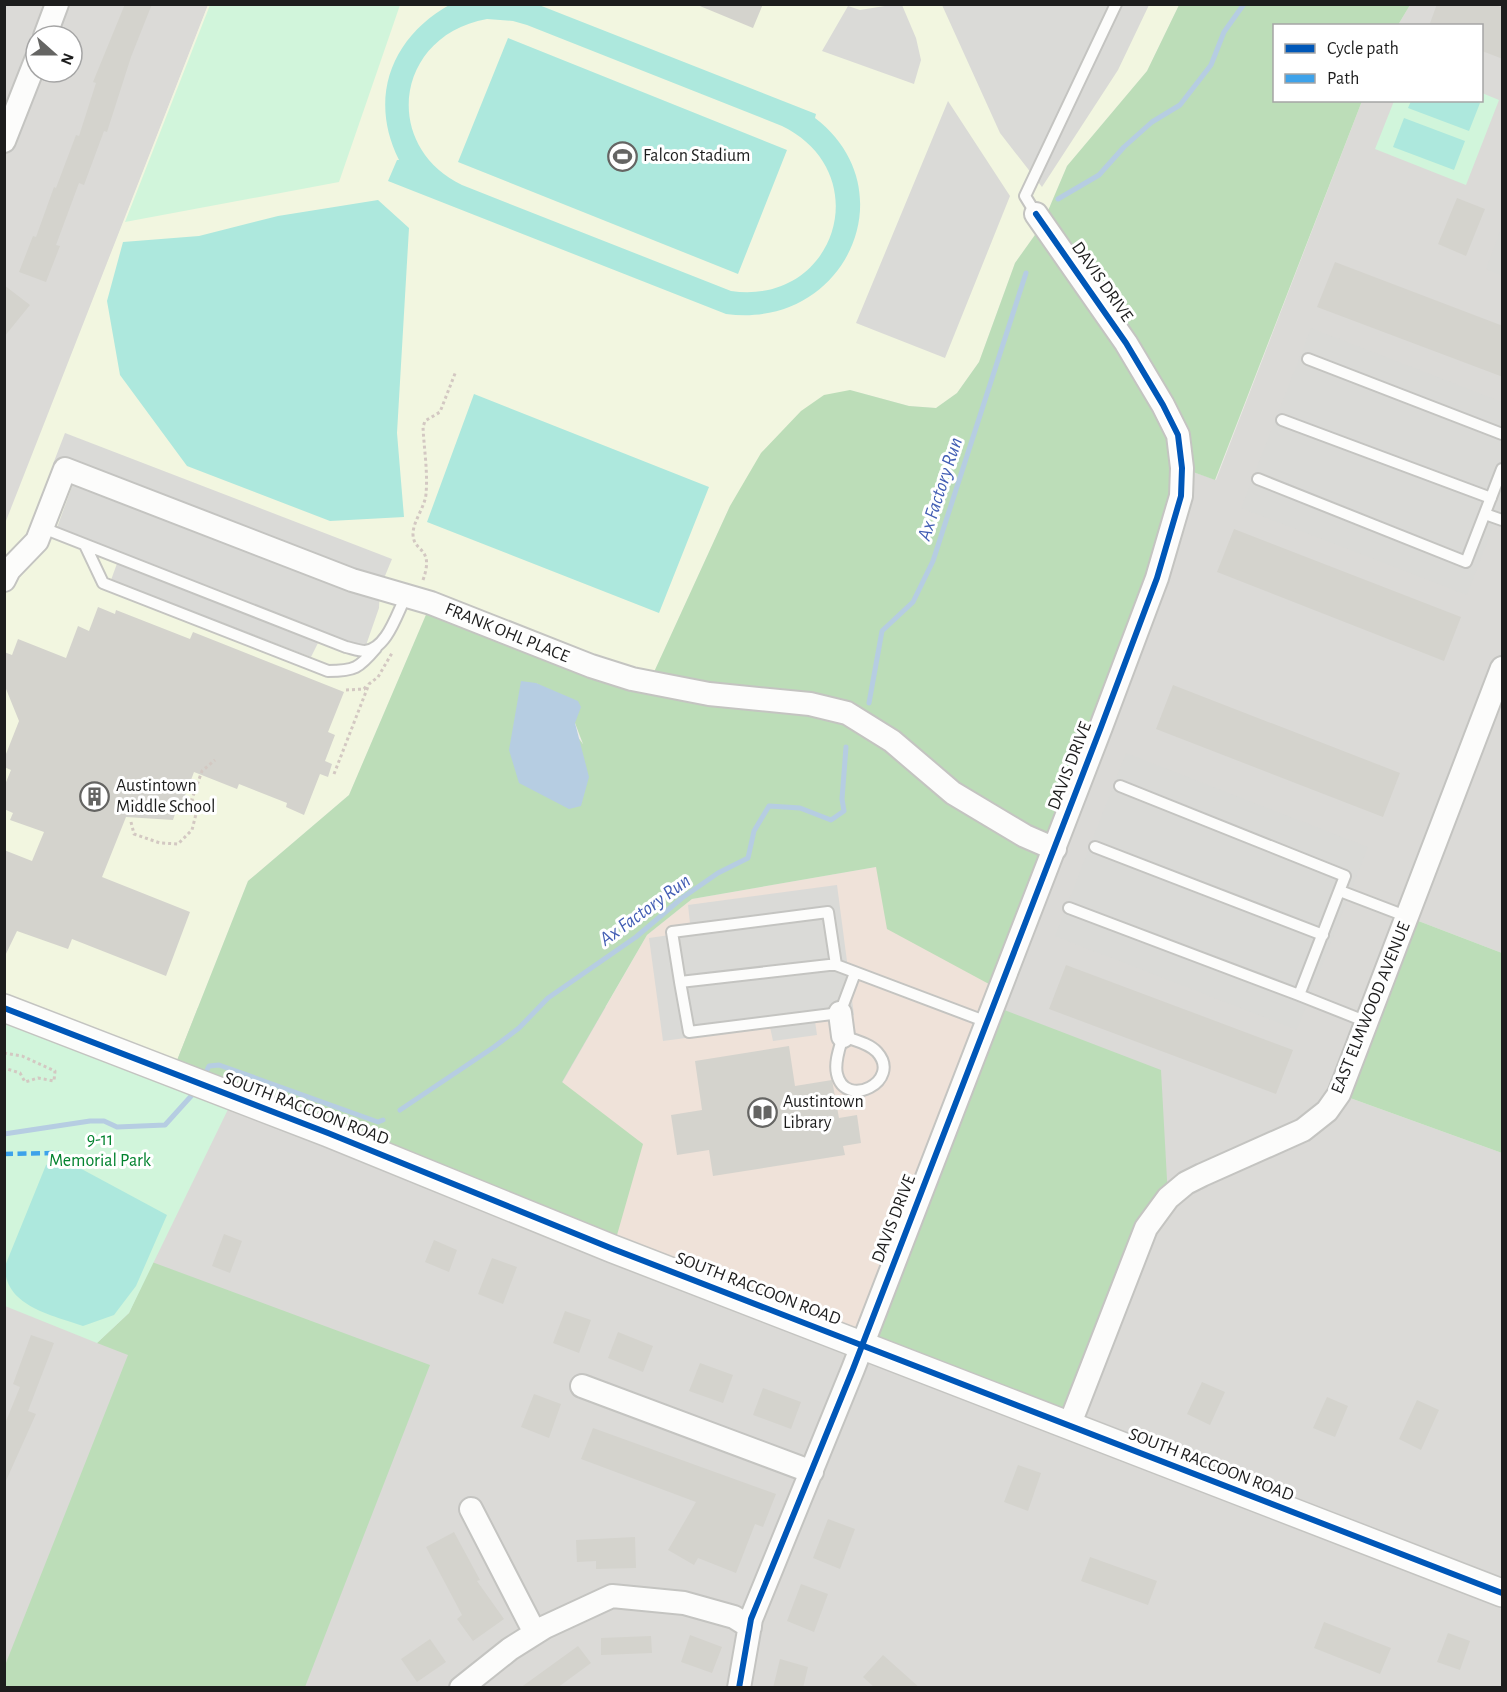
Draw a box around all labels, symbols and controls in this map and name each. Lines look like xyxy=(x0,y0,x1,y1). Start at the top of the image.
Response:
north arrow xyxy=(24,24,84,84)
legend xyxy=(1273,24,1483,102)
text: Cycle path xyxy=(1327,40,1399,58)
text: N xyxy=(58,51,77,67)
text: Path xyxy=(1327,70,1359,88)
sports icon: Falcon Stadium xyxy=(606,140,638,172)
place label: Falcon Stadium xyxy=(643,147,751,165)
street label: DAVIS DRIVE xyxy=(1068,239,1136,325)
water label: Ax Factory Run xyxy=(914,435,966,544)
street label: FRANK OHL PLACE xyxy=(442,600,572,666)
street label: DAVIS DRIVE xyxy=(1045,719,1095,813)
place label: Austintown Middle School xyxy=(116,777,215,816)
building icon: Austintown Middle School xyxy=(79,780,111,812)
water label: Ax Factory Run xyxy=(595,870,694,950)
street label: EAST ELMWOOD AVENUE xyxy=(1328,919,1414,1096)
street label: SOUTH RACCOON ROAD xyxy=(221,1069,391,1149)
place label: Austintown Library xyxy=(783,1093,864,1132)
library icon: Austintown Library xyxy=(746,1096,778,1128)
park label: 9-11 Memorial Park xyxy=(49,1131,152,1170)
street label: DAVIS DRIVE xyxy=(869,1172,919,1266)
street label: SOUTH RACCOON ROAD xyxy=(673,1249,843,1329)
street label: SOUTH RACCOON ROAD xyxy=(1126,1425,1296,1505)

